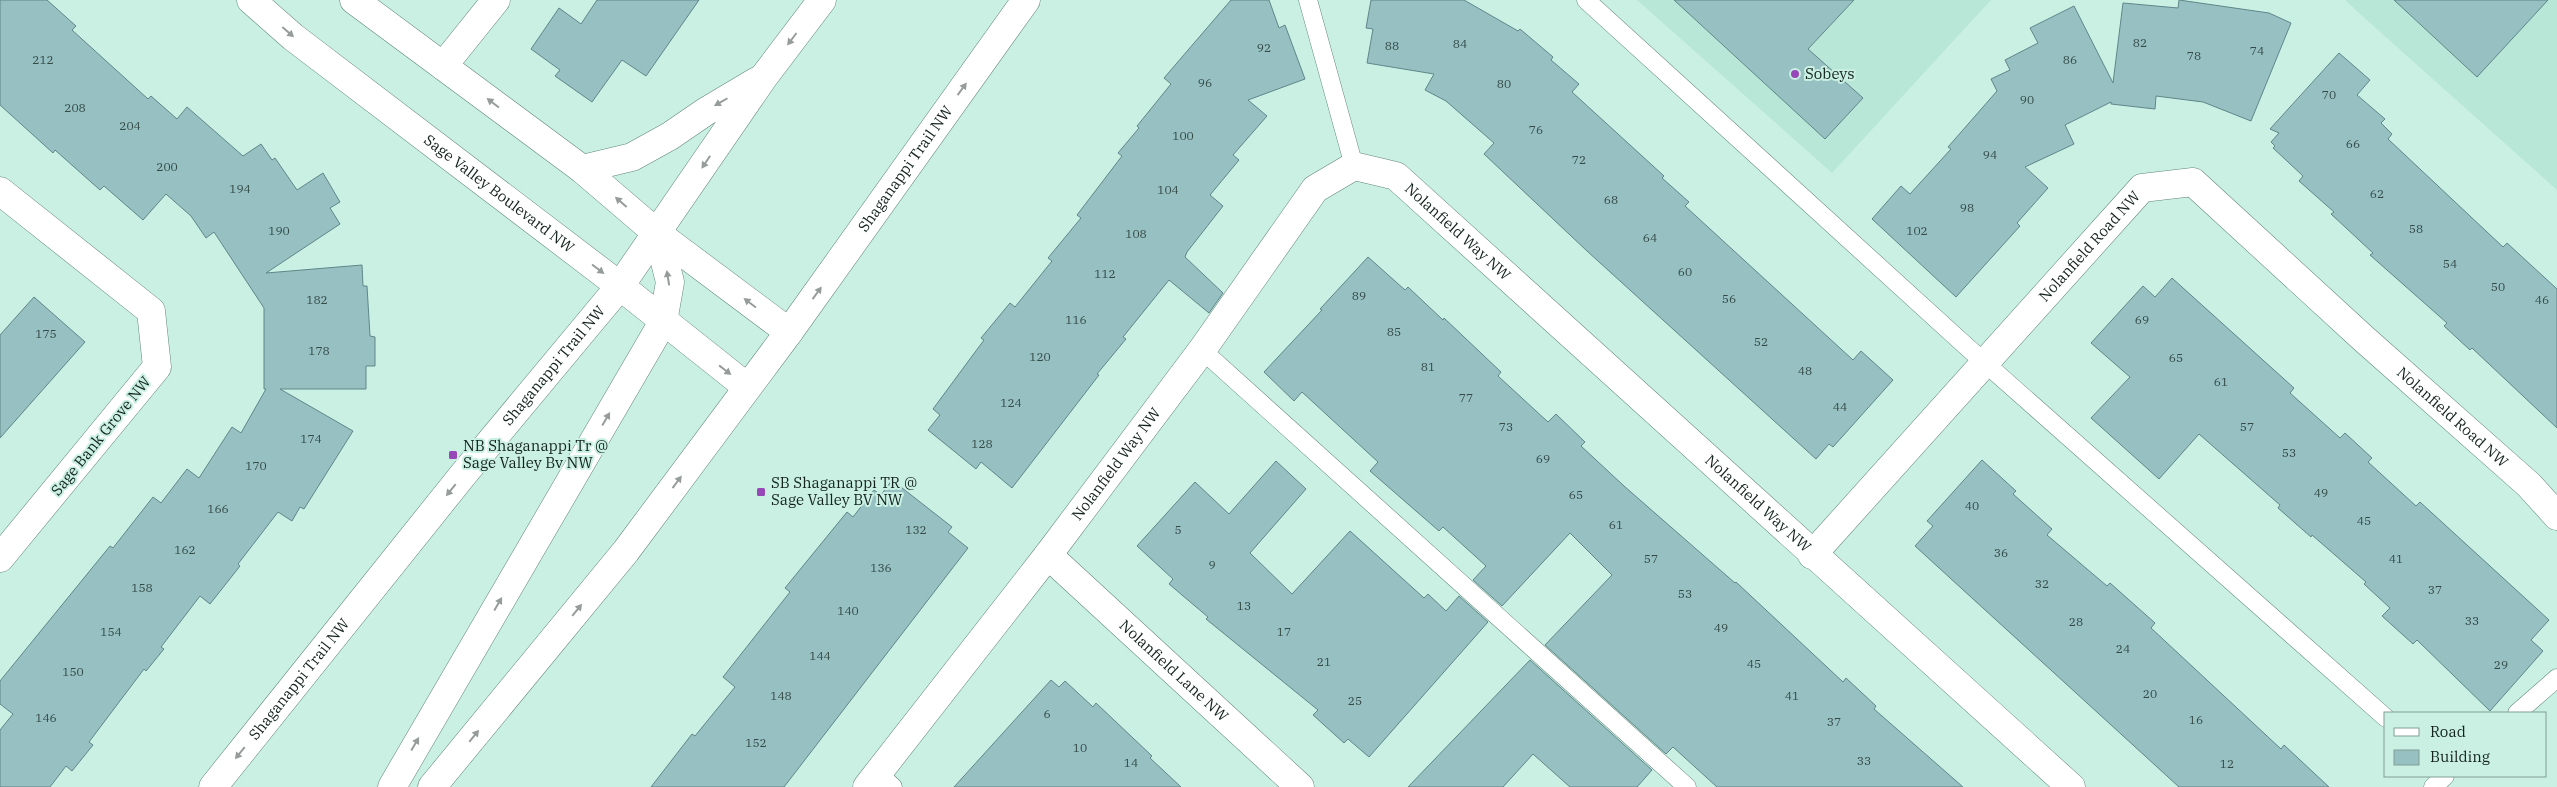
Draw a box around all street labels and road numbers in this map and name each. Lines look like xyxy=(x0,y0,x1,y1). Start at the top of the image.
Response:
street label: Shaganappi Trail NW xyxy=(854,101,957,235)
street label: Sage Valley Boulevard NW xyxy=(420,130,579,257)
street label: Nolanfield Way NW xyxy=(1401,179,1515,285)
street label: Nolanfield Road NW xyxy=(2034,186,2144,305)
street label: Shaganappi Trail NW xyxy=(498,301,609,429)
street label: Nolanfield Road NW xyxy=(2393,362,2513,471)
street label: Sage Bank Grove NW xyxy=(47,372,155,499)
street label: Nolanfield Way NW xyxy=(1067,403,1165,524)
street label: Nolanfield Way NW xyxy=(1701,450,1816,556)
street label: Shaganappi Trail NW xyxy=(244,614,354,744)
street label: Nolanfield Lane NW xyxy=(1116,616,1233,726)

